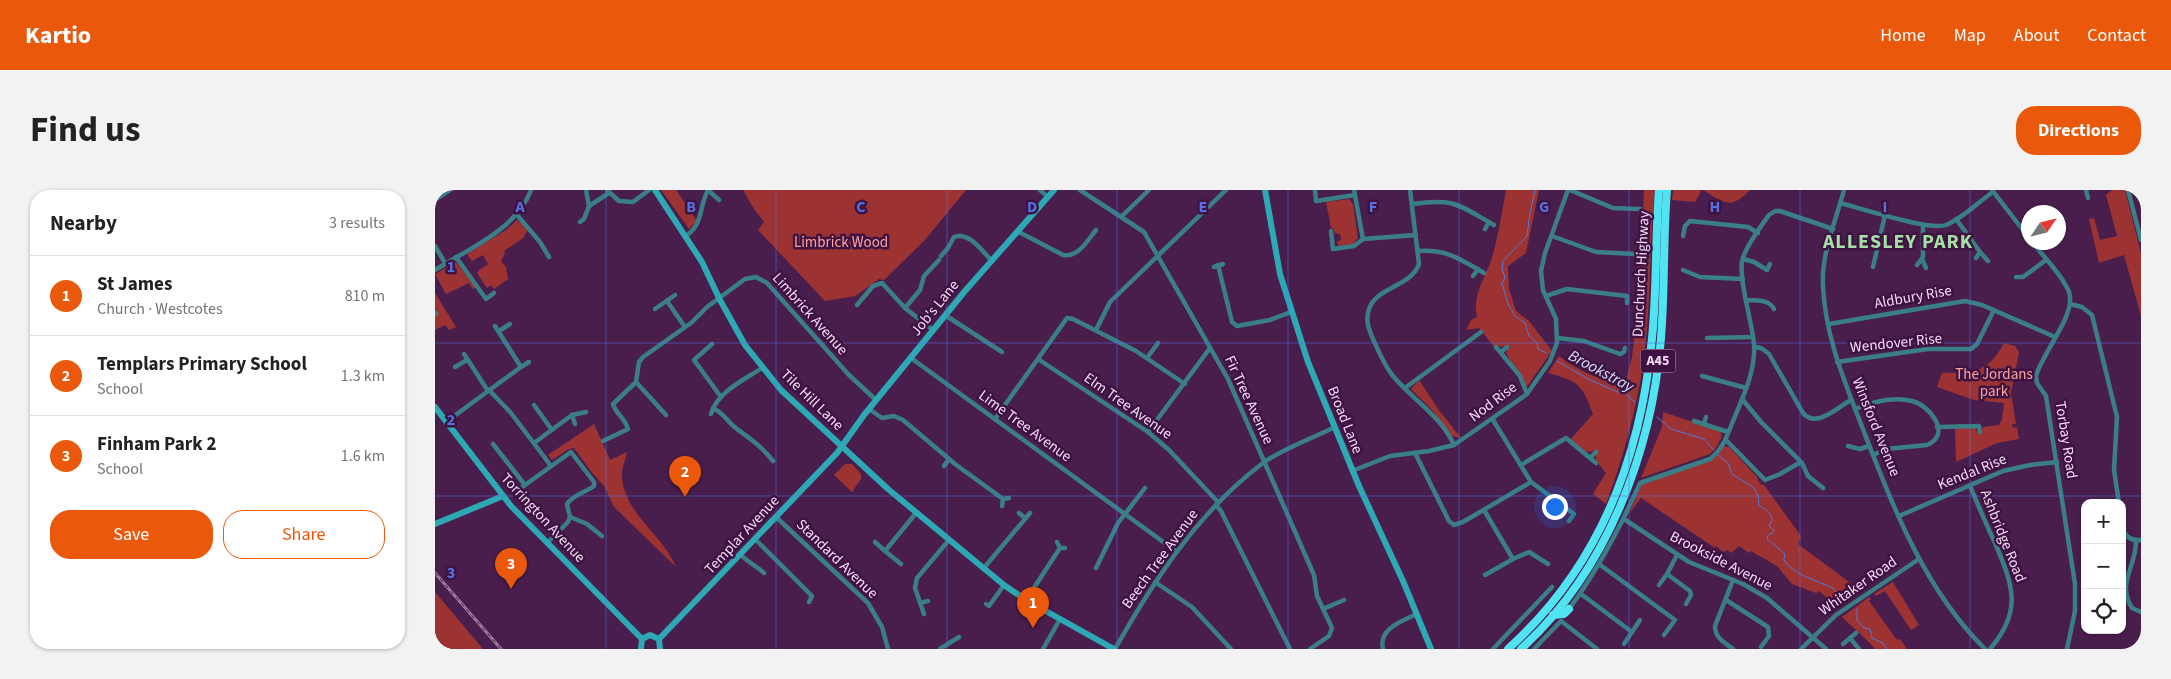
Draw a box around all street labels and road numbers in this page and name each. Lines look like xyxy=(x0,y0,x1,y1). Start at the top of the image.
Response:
street label: Dunchurch Highway xyxy=(1627,210,1655,338)
street label: Limbrick Avenue xyxy=(767,268,853,360)
street label: Job's Lane xyxy=(906,276,964,340)
street label: Aldbury Rise xyxy=(1873,280,1953,314)
street label: Wendover Rise xyxy=(1849,328,1943,358)
road number: A45 xyxy=(1641,350,1675,372)
street label: Fir Tree Avenue xyxy=(1219,352,1279,448)
street label: Tile Hill Lane xyxy=(776,364,848,436)
street label: Elm Tree Avenue xyxy=(1080,368,1176,444)
street label: Winsford Avenue xyxy=(1847,374,1905,480)
street label: Nod Rise xyxy=(1465,377,1521,427)
street label: Broad Lane xyxy=(1322,383,1368,457)
street label: Lime Tree Avenue xyxy=(974,385,1076,467)
street label: Torbay Road xyxy=(2050,400,2082,480)
street label: Kendal Rise xyxy=(1934,449,2010,495)
street label: Torrington Avenue xyxy=(496,469,590,567)
street label: Ashbridge Road xyxy=(1975,486,2031,586)
street label: Templar Avenue xyxy=(700,491,784,579)
street label: Beech Tree Avenue xyxy=(1117,505,1203,613)
street label: Standard Avenue xyxy=(791,514,883,604)
street label: Brookside Avenue xyxy=(1666,526,1776,596)
street label: Whitaker Road xyxy=(1815,551,1901,621)

